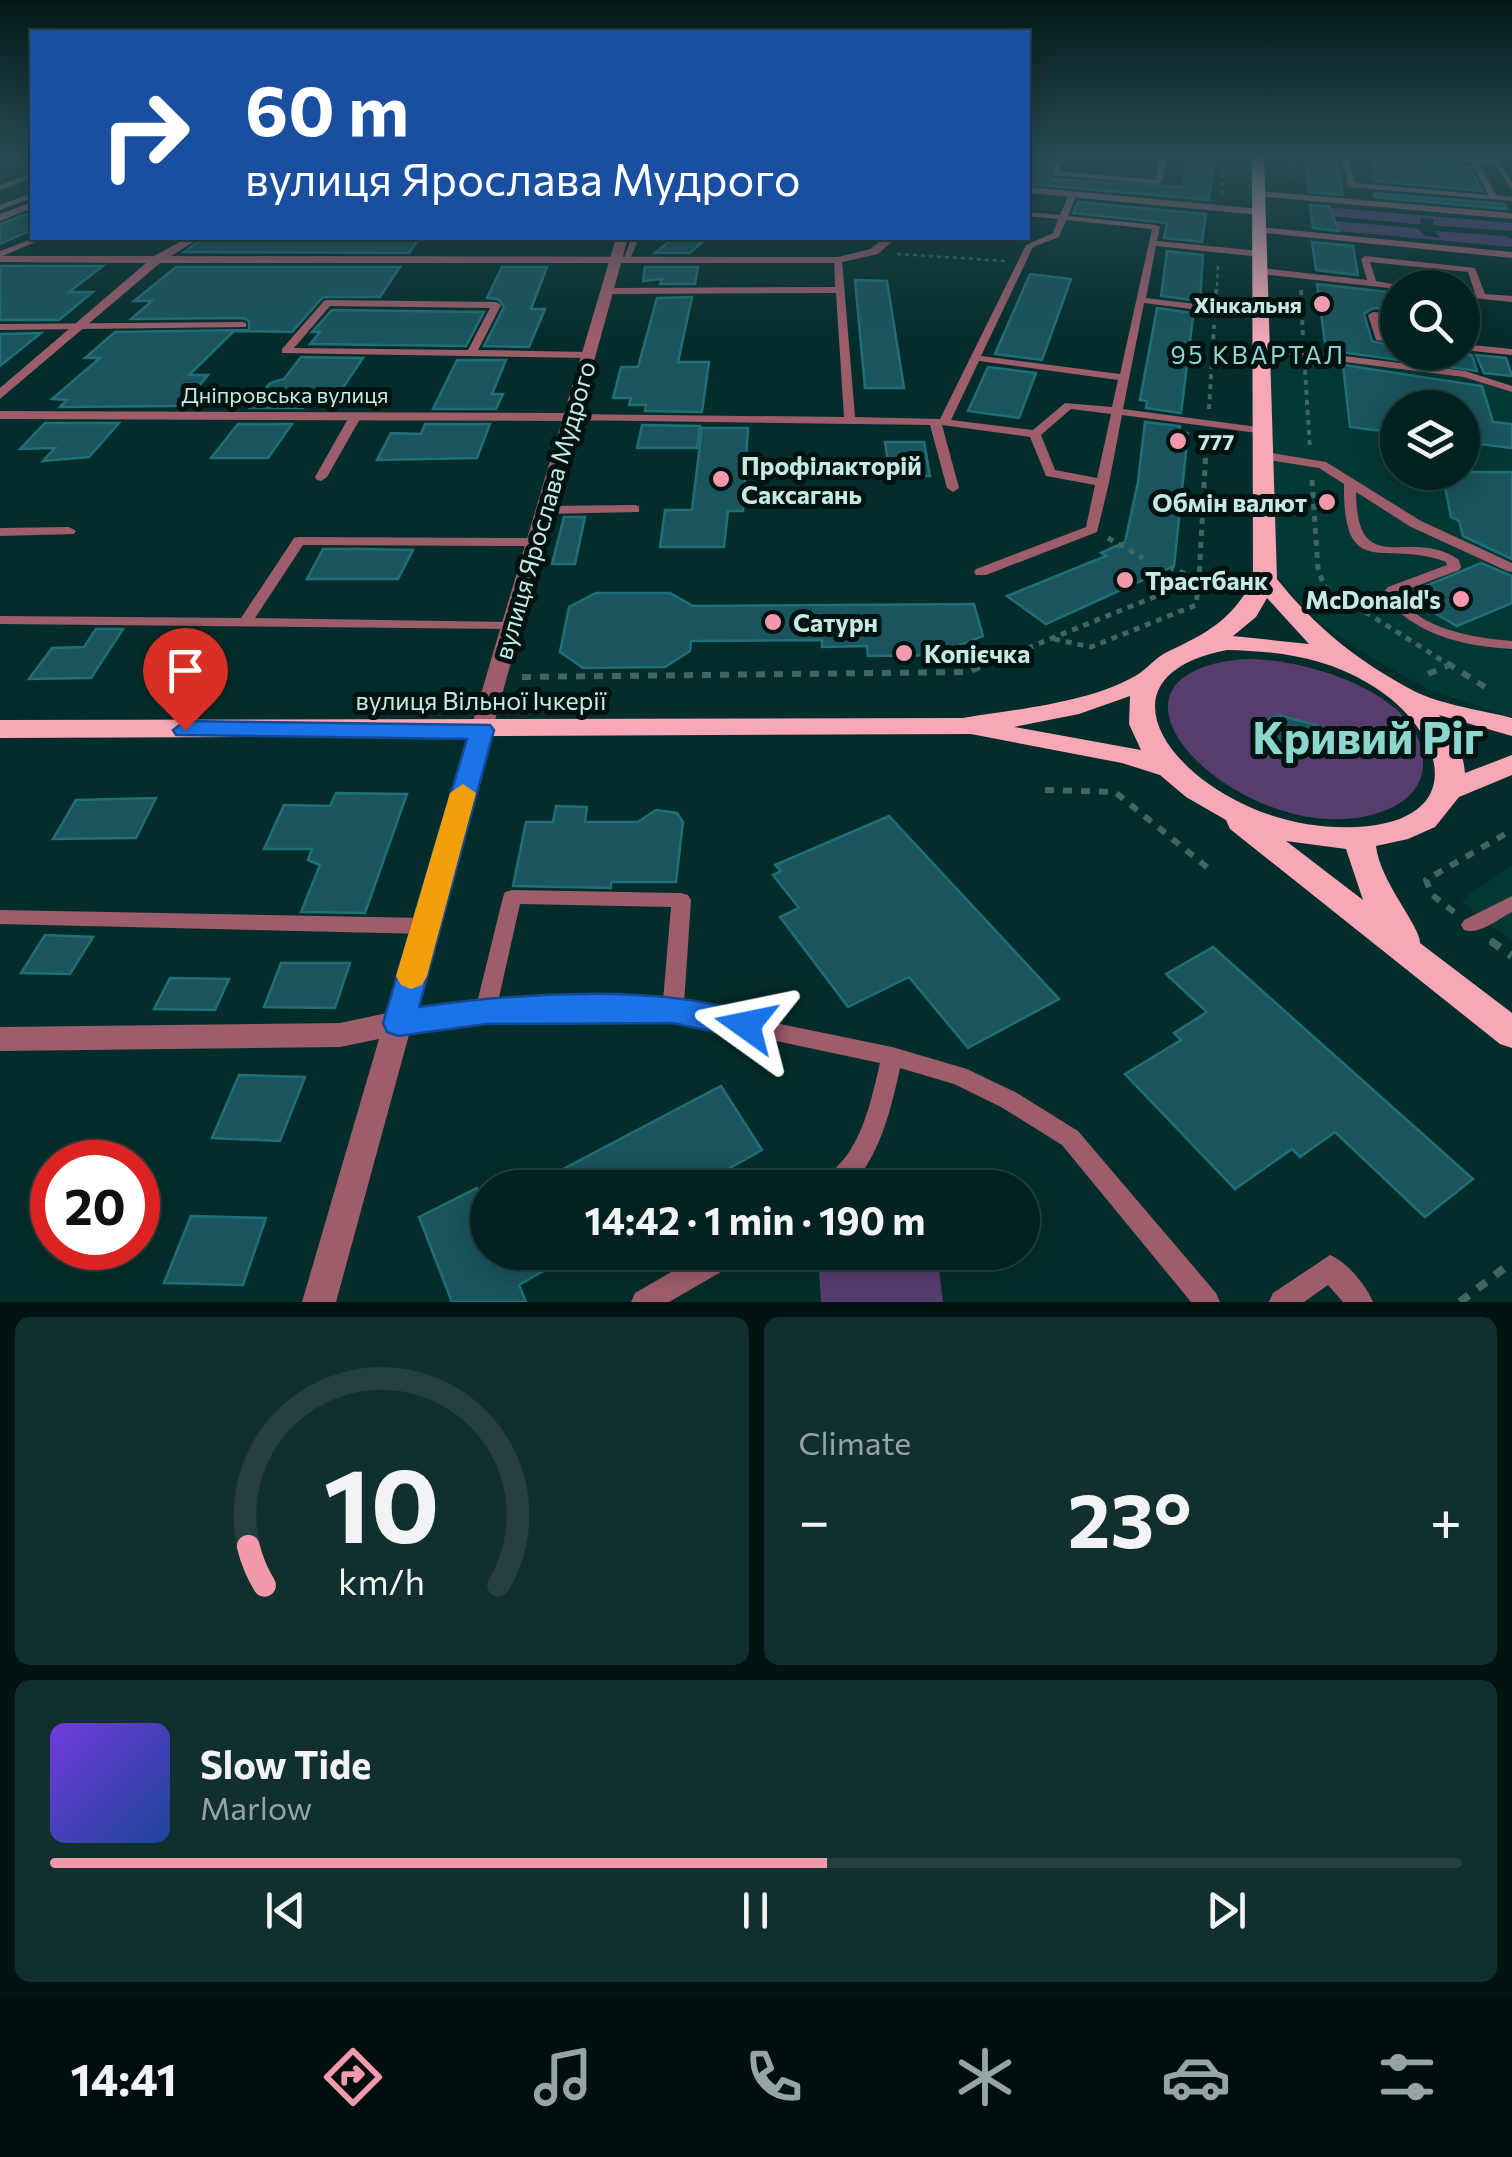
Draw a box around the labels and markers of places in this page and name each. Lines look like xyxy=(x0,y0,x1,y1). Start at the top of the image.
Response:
place label: Хінкальня xyxy=(1194,291,1302,318)
marker: Хінкальня xyxy=(1311,293,1333,315)
place label: 777 xyxy=(1198,428,1234,455)
marker: 777 xyxy=(1167,430,1189,452)
place label: Профілакторій Саксагань xyxy=(741,450,922,509)
marker: Профілакторій Саксагань xyxy=(710,468,732,490)
place label: Обмін валют xyxy=(1152,487,1307,517)
marker: Обмін валют xyxy=(1316,491,1338,513)
place label: Трастбанк xyxy=(1145,565,1268,595)
marker: Трастбанк xyxy=(1114,569,1136,591)
place label: McDonald's xyxy=(1305,584,1441,614)
marker: McDonald's xyxy=(1450,588,1472,610)
place label: Сатурн xyxy=(793,607,878,637)
marker: Сатурн xyxy=(762,611,784,633)
pin xyxy=(143,628,228,731)
place label: Копієчка xyxy=(924,638,1030,668)
marker: Копієчка xyxy=(893,642,915,664)

